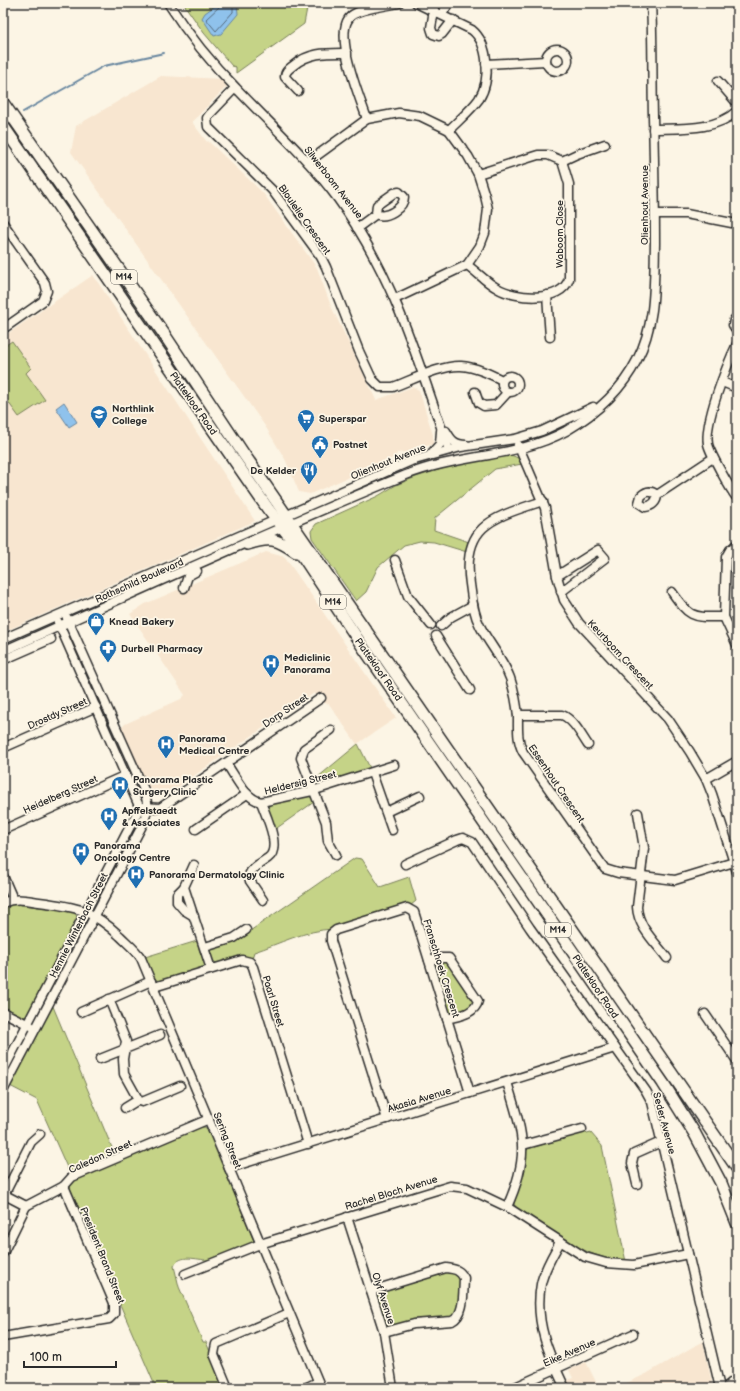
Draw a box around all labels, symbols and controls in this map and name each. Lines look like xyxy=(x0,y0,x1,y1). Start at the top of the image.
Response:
street label: Silwerboom Avenue xyxy=(301,144,365,221)
street label: Olienhout Avenue xyxy=(639,165,651,245)
street label: Bloulelie Crescent xyxy=(276,182,333,257)
street label: Waboom Close xyxy=(554,200,566,268)
road number: M14 xyxy=(111,270,137,284)
street label: Plattekloof Road xyxy=(167,370,220,438)
place label: Northlink College xyxy=(112,403,155,427)
school or university icon: Northlink College xyxy=(89,404,109,429)
supermarket icon: Superspar xyxy=(296,408,316,433)
place label: Superspar xyxy=(319,413,368,425)
public building icon: Postnet xyxy=(310,434,330,459)
place label: Postnet xyxy=(333,439,368,451)
street label: Olienhout Avenue xyxy=(349,441,428,482)
restaurant icon: De Kelder xyxy=(299,460,319,485)
place label: De Kelder xyxy=(250,465,297,477)
street label: Rothschild Boulevard xyxy=(93,556,186,606)
road number: M14 xyxy=(320,595,346,609)
shop icon: Knead Bakery xyxy=(86,611,106,636)
place label: Knead Bakery xyxy=(109,616,174,628)
street label: Keurboom Crescent xyxy=(585,617,656,692)
street label: Plattekloof Road xyxy=(352,636,405,704)
pharmacy icon: Durbell Pharmacy xyxy=(98,638,118,663)
place label: Durbell Pharmacy xyxy=(121,643,203,655)
place label: Mediclinic Panorama xyxy=(284,652,331,676)
hospital icon: Mediclinic Panorama xyxy=(261,653,281,678)
street label: Dorp Street xyxy=(261,691,311,730)
street label: Drostdy Street xyxy=(26,695,89,732)
place label: Panorama Medical Centre xyxy=(179,733,250,757)
hospital icon: Panorama Medical Centre xyxy=(156,734,176,759)
street label: Essenhout Crescent xyxy=(526,742,587,825)
street label: Heldersig Street xyxy=(263,768,337,798)
street label: Heidelberg Street xyxy=(21,773,99,817)
place label: Panorama Plastic Surgery Clinic xyxy=(133,774,214,798)
hospital icon: Panorama Plastic Surgery Clinic xyxy=(110,775,130,800)
place label: Apffelstaedt & Associates xyxy=(121,805,180,829)
hospital icon: Apffelstaedt & Associates xyxy=(99,806,119,831)
place label: Panorama Oncology Centre xyxy=(94,840,170,864)
hospital icon: Panorama Oncology Centre xyxy=(71,841,91,866)
hospital icon: Panorama Dermatology Clinic xyxy=(126,864,146,889)
place label: Panorama Dermatology Clinic xyxy=(149,869,285,881)
street label: Hennie Winterbach Street xyxy=(47,871,111,980)
street label: Franschhoek Crescent xyxy=(420,917,462,1019)
road number: M14 xyxy=(545,923,571,937)
street label: Plattekloof Road xyxy=(569,952,621,1021)
street label: Paarl Street xyxy=(260,974,287,1028)
street label: Akasia Avenue xyxy=(386,1085,453,1115)
street label: Seder Avenue xyxy=(650,1091,678,1156)
street label: Sering Street xyxy=(210,1111,244,1170)
street label: Caledon Street xyxy=(67,1138,134,1176)
street label: Rachel Bloch Avenue xyxy=(344,1173,439,1213)
street label: President Brand Street xyxy=(77,1205,127,1305)
street label: Olyf Avenue xyxy=(369,1271,397,1326)
street label: Eike Avenue xyxy=(541,1336,597,1370)
scale bar xyxy=(24,1343,116,1369)
text: 100 m xyxy=(30,1350,62,1365)

